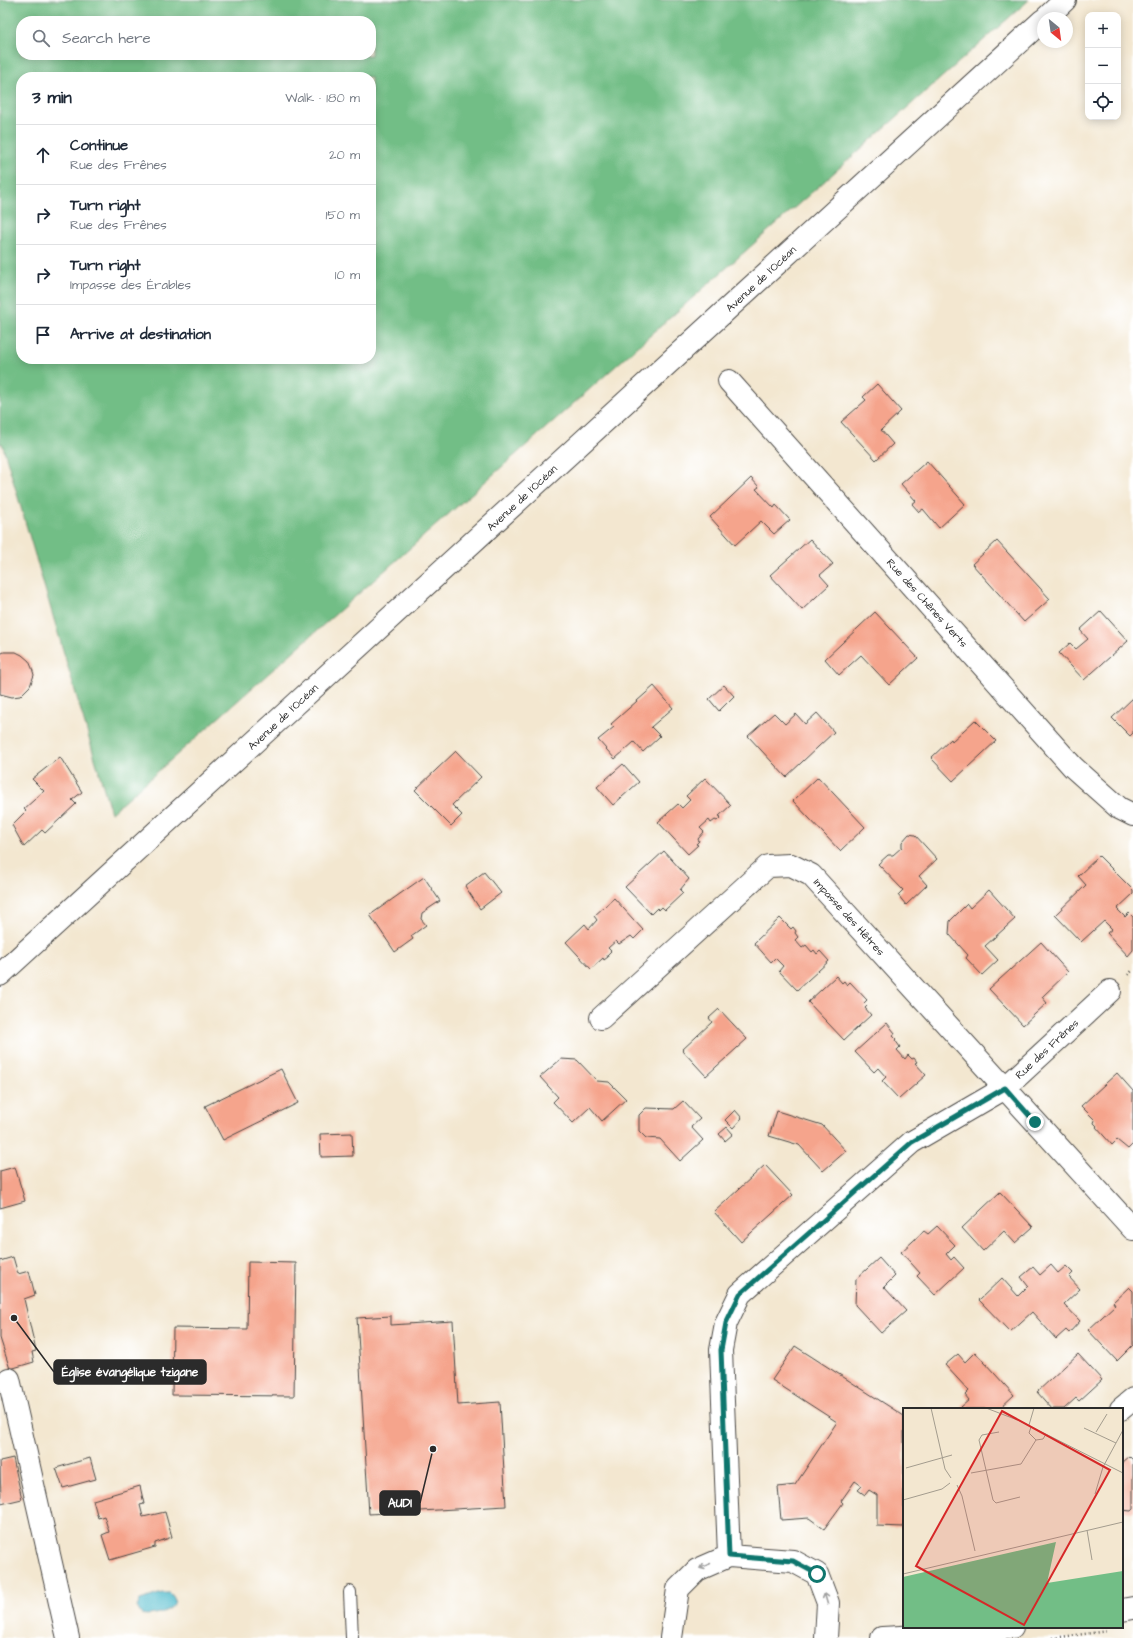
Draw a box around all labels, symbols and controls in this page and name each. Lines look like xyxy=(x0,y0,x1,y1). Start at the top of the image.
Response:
north arrow xyxy=(1037,12,1073,48)
map controls xyxy=(1085,12,1121,120)
button: + xyxy=(1085,12,1121,48)
search box xyxy=(16,16,376,60)
icon: search xyxy=(30,27,52,49)
text: Search here xyxy=(62,28,151,49)
button: − xyxy=(1085,48,1121,84)
button: locate xyxy=(1085,84,1121,120)
text: 3 min xyxy=(32,86,72,110)
text: Walk · 180 m xyxy=(285,89,360,107)
text: Continue xyxy=(70,135,128,156)
icon: ahead xyxy=(32,144,54,166)
text: 20 m xyxy=(329,146,360,164)
text: Rue des Frênes xyxy=(70,156,167,174)
text: Turn right xyxy=(70,195,141,216)
icon: right xyxy=(32,204,54,226)
text: 150 m xyxy=(326,206,360,224)
text: Rue des Frênes xyxy=(70,216,167,234)
street label: Avenue de l'Océan xyxy=(723,242,800,316)
text: Turn right xyxy=(70,255,141,276)
icon: right xyxy=(32,264,54,286)
text: 10 m xyxy=(335,266,360,284)
text: Impasse des Érables xyxy=(70,276,191,294)
icon: arrive xyxy=(32,324,54,346)
text: Arrive at destination xyxy=(70,324,211,345)
street label: Avenue de l'Océan xyxy=(484,461,561,535)
street label: Rue des Chênes Verts xyxy=(883,555,971,651)
street label: Avenue de l'Océan xyxy=(245,680,322,754)
street label: Impasse des Hêtres xyxy=(810,875,888,959)
street label: Rue des Frênes xyxy=(1012,1015,1082,1082)
route end xyxy=(1026,1113,1044,1131)
callout: Église évangélique tzigane xyxy=(54,1360,206,1384)
text: Église évangélique tzigane xyxy=(62,1364,199,1383)
inset map xyxy=(903,1408,1123,1628)
callout: AUDI xyxy=(380,1491,420,1515)
text: AUDI xyxy=(388,1495,412,1512)
one-way arrow xyxy=(700,1563,712,1570)
route start xyxy=(808,1565,826,1583)
one-way arrow xyxy=(822,1593,829,1606)

